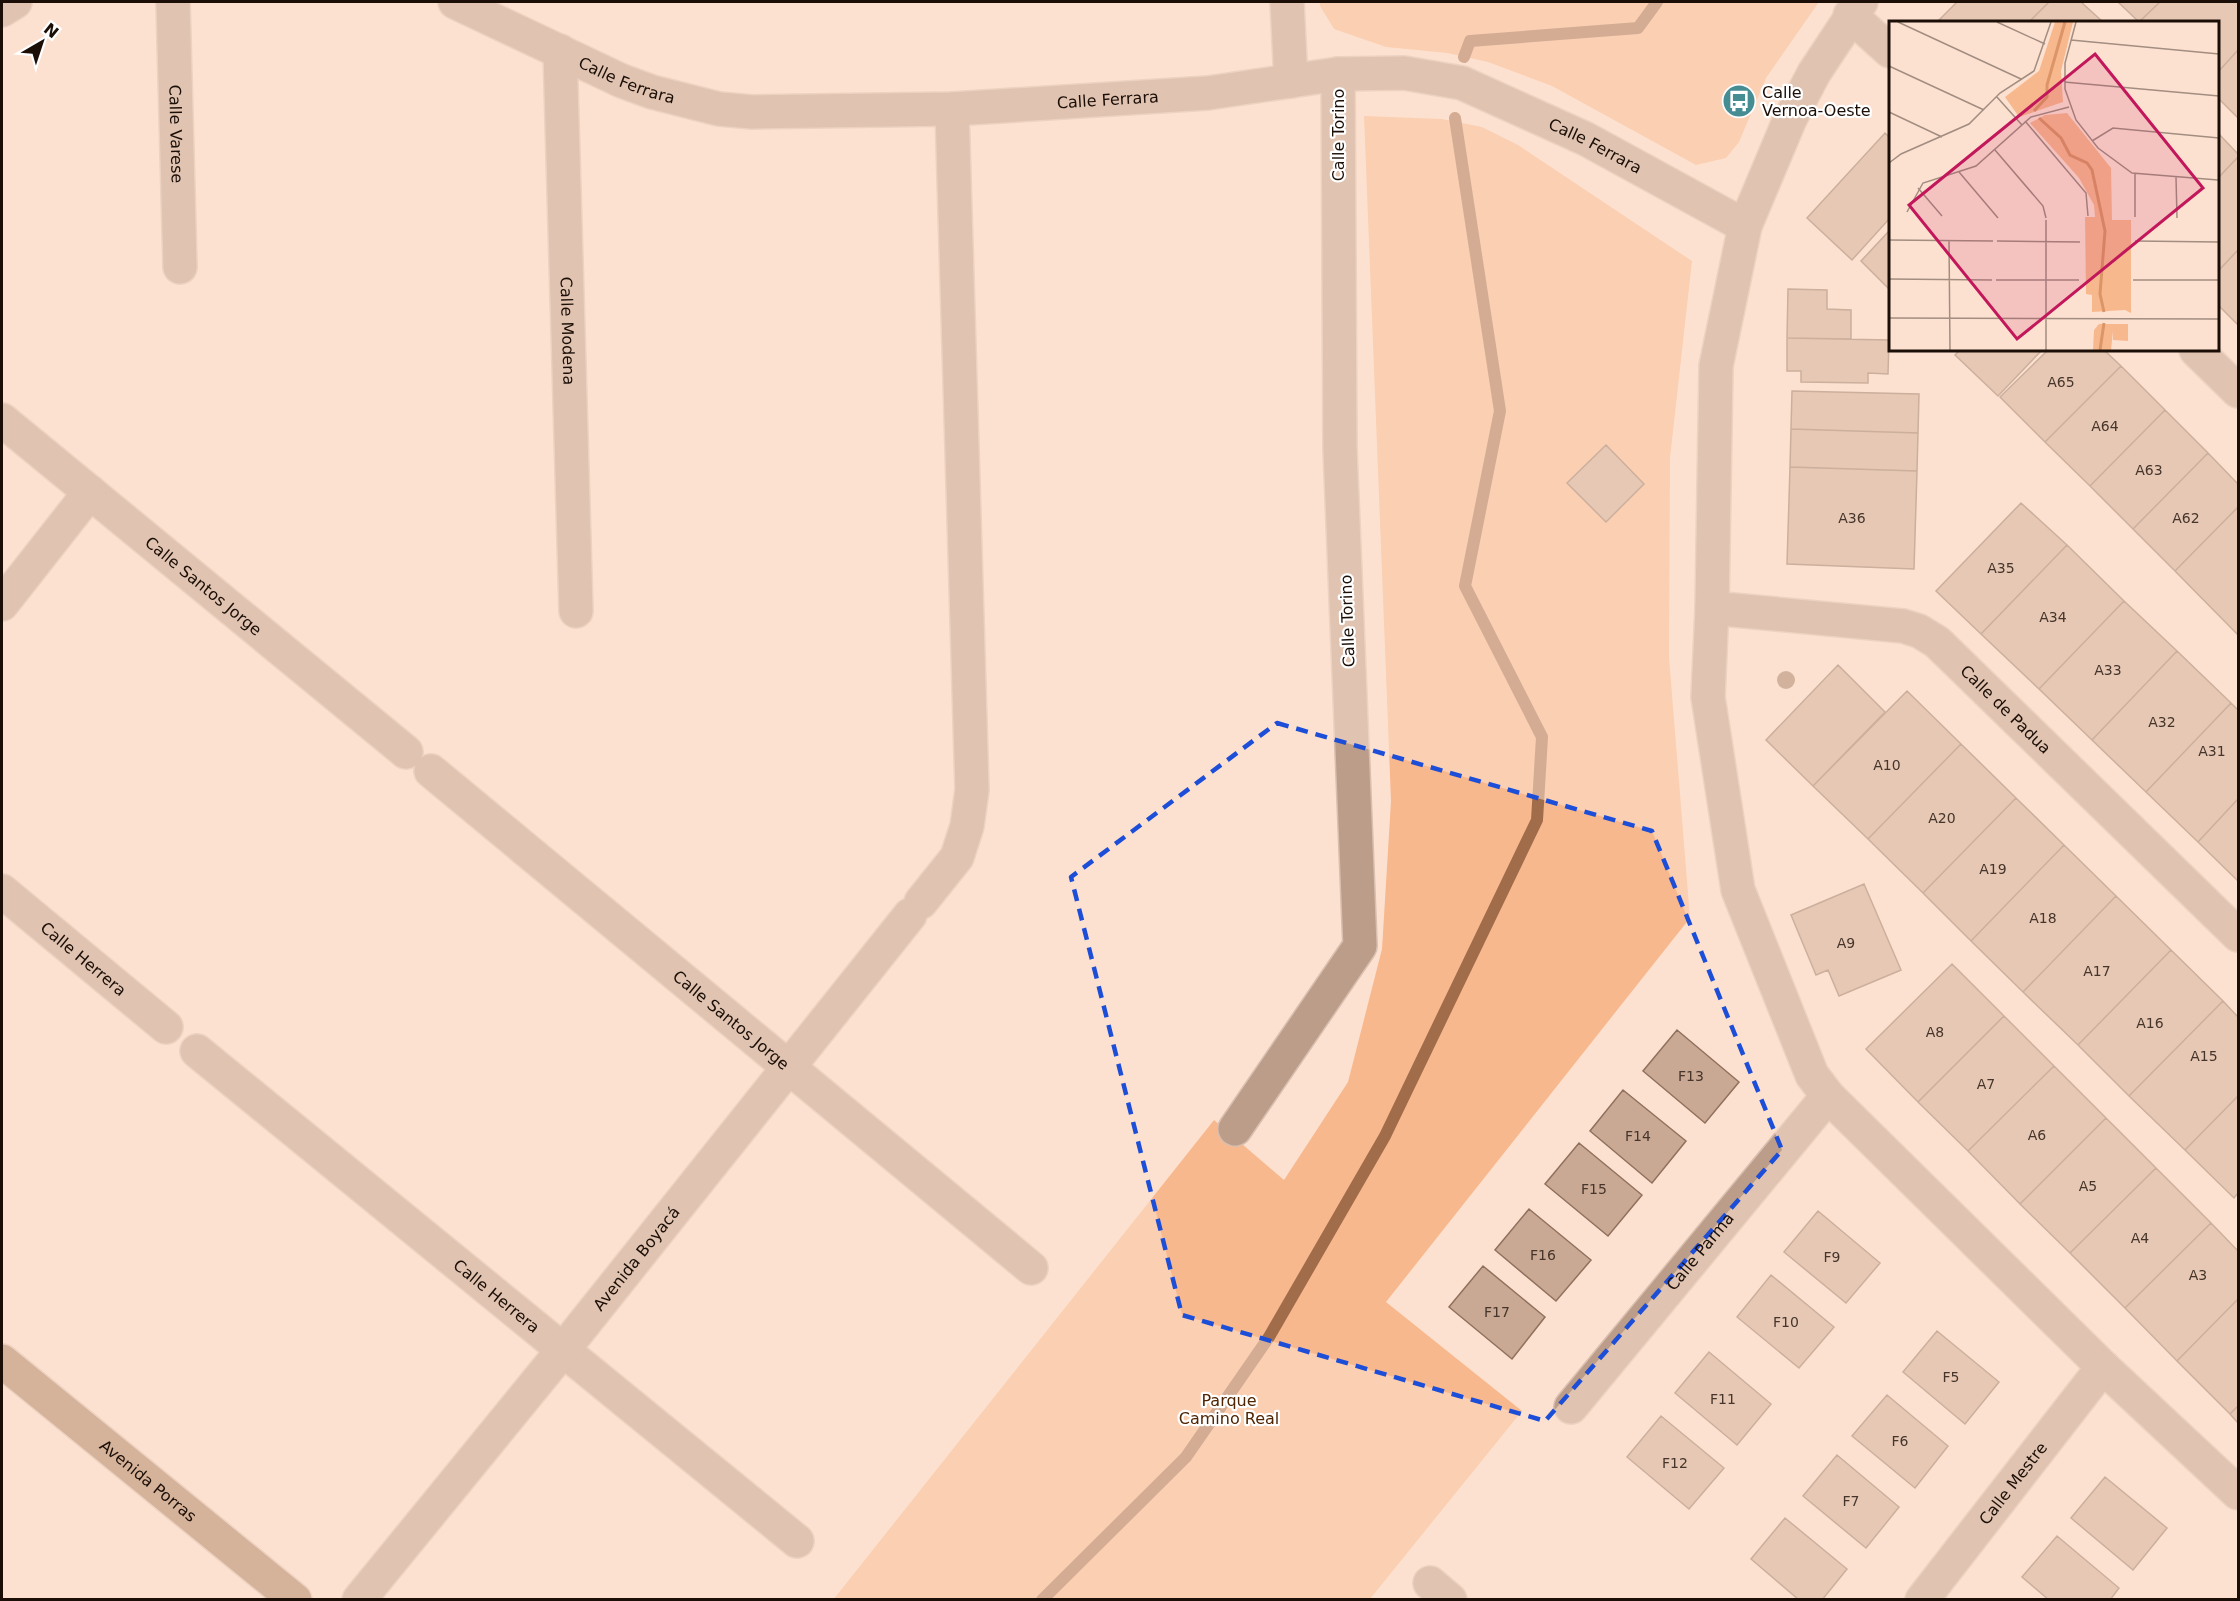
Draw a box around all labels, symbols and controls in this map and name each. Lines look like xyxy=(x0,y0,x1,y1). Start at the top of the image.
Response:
north arrow xyxy=(12,12,72,72)
text: N xyxy=(40,19,62,42)
inset map xyxy=(1889,21,2219,351)
street label: Calle Ferrara xyxy=(575,53,677,107)
bus stop icon: Calle Vernoa-Oeste xyxy=(1721,83,1757,119)
place label: Calle Vernoa-Oeste xyxy=(1762,83,1871,120)
street label: Calle Varese xyxy=(165,84,187,184)
street label: Calle Ferrara xyxy=(1056,87,1159,112)
street label: Calle Torino xyxy=(1329,89,1348,181)
street label: Calle Ferrara xyxy=(1546,114,1645,178)
street label: Calle Modena xyxy=(556,276,579,385)
house number: A65 xyxy=(2047,374,2075,390)
house number: A64 xyxy=(2091,418,2119,434)
house number: A63 xyxy=(2135,462,2163,478)
house number: A36 xyxy=(1838,510,1866,526)
house number: A62 xyxy=(2172,510,2200,526)
street label: Calle Santos Jorge xyxy=(141,533,265,640)
house number: A35 xyxy=(1987,560,2015,576)
street label: Calle Torino xyxy=(1336,574,1359,668)
house number: A34 xyxy=(2039,609,2067,625)
street label: Calle de Padua xyxy=(1956,661,2055,758)
house number: A33 xyxy=(2094,662,2122,678)
house number: A32 xyxy=(2148,714,2176,730)
house number: A31 xyxy=(2198,743,2226,759)
house number: A10 xyxy=(1873,757,1901,773)
house number: A20 xyxy=(1928,810,1956,826)
house number: A19 xyxy=(1979,861,2007,877)
house number: A18 xyxy=(2029,910,2057,926)
street label: Calle Herrera xyxy=(37,918,130,1000)
house number: A9 xyxy=(1837,935,1855,951)
house number: A17 xyxy=(2083,963,2111,979)
street label: Calle Santos Jorge xyxy=(669,967,793,1074)
house number: A16 xyxy=(2136,1015,2164,1031)
house number: A8 xyxy=(1926,1024,1944,1040)
house number: A15 xyxy=(2190,1048,2218,1064)
house number: F13 xyxy=(1678,1068,1704,1084)
house number: A7 xyxy=(1977,1076,1995,1092)
house number: A6 xyxy=(2028,1127,2046,1143)
house number: F14 xyxy=(1625,1128,1651,1144)
house number: A5 xyxy=(2079,1178,2097,1194)
house number: F15 xyxy=(1581,1181,1607,1197)
street label: Avenida Boyacá xyxy=(589,1203,684,1314)
street label: Calle Parma xyxy=(1662,1209,1738,1294)
house number: A4 xyxy=(2131,1230,2149,1246)
house number: F16 xyxy=(1530,1247,1556,1263)
house number: F9 xyxy=(1824,1249,1840,1265)
street label: Calle Herrera xyxy=(450,1255,543,1337)
house number: A3 xyxy=(2189,1267,2207,1283)
house number: F17 xyxy=(1484,1304,1510,1320)
house number: F10 xyxy=(1773,1314,1799,1330)
house number: F5 xyxy=(1943,1369,1959,1385)
park label: Parque Camino Real xyxy=(1179,1391,1279,1428)
house number: F11 xyxy=(1710,1391,1736,1407)
house number: F6 xyxy=(1892,1433,1909,1449)
street label: Avenida Porras xyxy=(96,1436,200,1526)
street label: Calle Mestre xyxy=(1975,1438,2051,1528)
house number: F12 xyxy=(1662,1455,1688,1471)
house number: F7 xyxy=(1843,1493,1859,1509)

